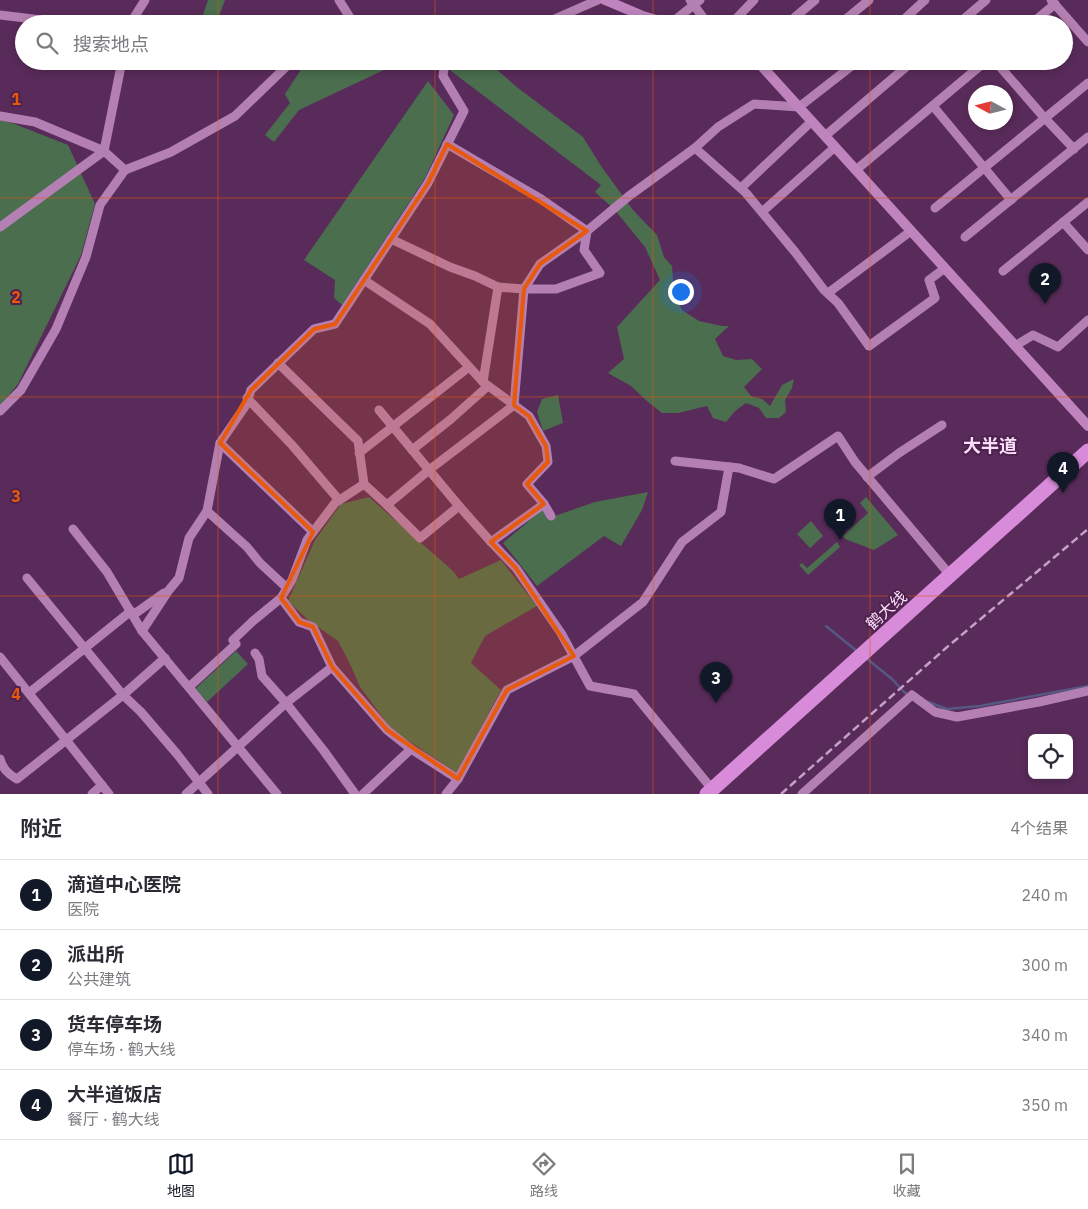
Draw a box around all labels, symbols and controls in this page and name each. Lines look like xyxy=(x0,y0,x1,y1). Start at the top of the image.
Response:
search box xyxy=(15,15,1073,70)
icon: search xyxy=(33,29,61,57)
text: 搜索地点 xyxy=(73,32,149,56)
north arrow xyxy=(968,85,1013,130)
text: 1 xyxy=(11,89,21,109)
pin: 2 xyxy=(1029,263,1061,304)
your location xyxy=(668,279,694,305)
text: 2 xyxy=(11,287,21,307)
district label: 大半道 xyxy=(963,434,1017,457)
pin: 4 xyxy=(1047,452,1079,493)
text: 3 xyxy=(11,486,21,506)
pin: 1 xyxy=(824,499,856,540)
street label: 鹤大线 xyxy=(861,587,911,633)
pin: 3 xyxy=(700,662,732,703)
text: 4 xyxy=(11,684,21,704)
map controls xyxy=(1028,734,1073,779)
button: locate xyxy=(1028,734,1073,779)
text: 附近 xyxy=(20,814,62,842)
text: 4个结果 xyxy=(1010,818,1068,838)
text: 滴道中心医院 xyxy=(67,872,181,896)
text: 1 xyxy=(31,885,41,905)
text: 240 m xyxy=(1021,885,1068,905)
text: 医院 xyxy=(67,899,99,919)
text: 派出所 xyxy=(67,942,124,966)
text: 2 xyxy=(31,955,41,975)
text: 300 m xyxy=(1021,955,1068,975)
text: 公共建筑 xyxy=(67,969,131,989)
text: 货车停车场 xyxy=(67,1012,162,1036)
text: 3 xyxy=(31,1025,41,1045)
text: 340 m xyxy=(1021,1025,1068,1045)
text: 停车场 · 鹤大线 xyxy=(67,1039,176,1059)
text: 大半道饭店 xyxy=(67,1082,162,1106)
text: 4 xyxy=(31,1095,41,1115)
text: 350 m xyxy=(1021,1095,1068,1115)
text: 餐厅 · 鹤大线 xyxy=(67,1109,160,1129)
tab: 地图 xyxy=(167,1150,195,1200)
tab: 路线 xyxy=(530,1150,558,1200)
tab: 收藏 xyxy=(893,1150,921,1200)

